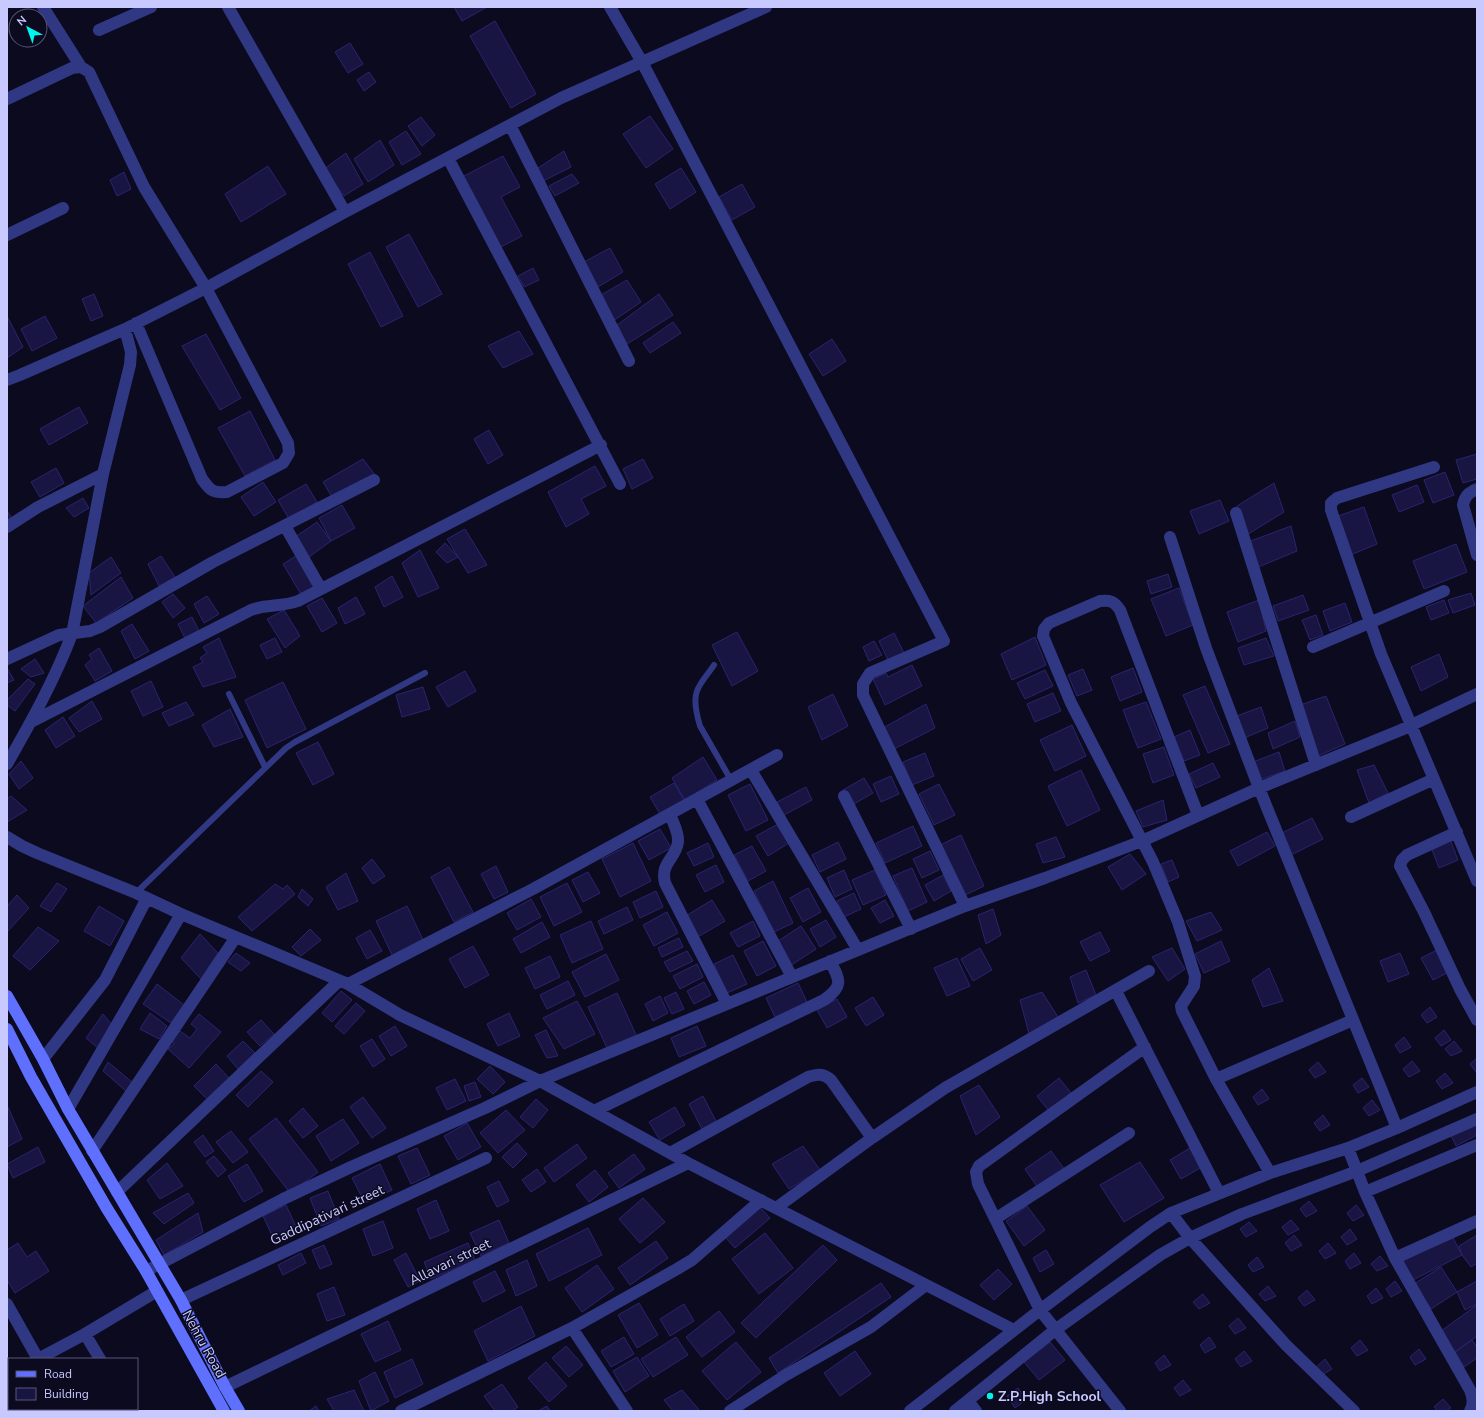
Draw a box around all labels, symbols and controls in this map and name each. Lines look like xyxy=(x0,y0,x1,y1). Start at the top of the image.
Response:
north arrow xyxy=(8,8,48,48)
text: N xyxy=(14,12,30,29)
street label: Gaddipativari street xyxy=(267,1180,387,1250)
street label: Allavari street xyxy=(406,1234,494,1290)
street label: Nehru Road xyxy=(178,1307,230,1381)
legend xyxy=(8,1358,138,1410)
text: Road xyxy=(44,1366,72,1382)
text: Building xyxy=(44,1386,89,1402)
place label: Z.P.High School xyxy=(998,1387,1102,1406)
marker: Z.P.High School xyxy=(985,1391,995,1401)

